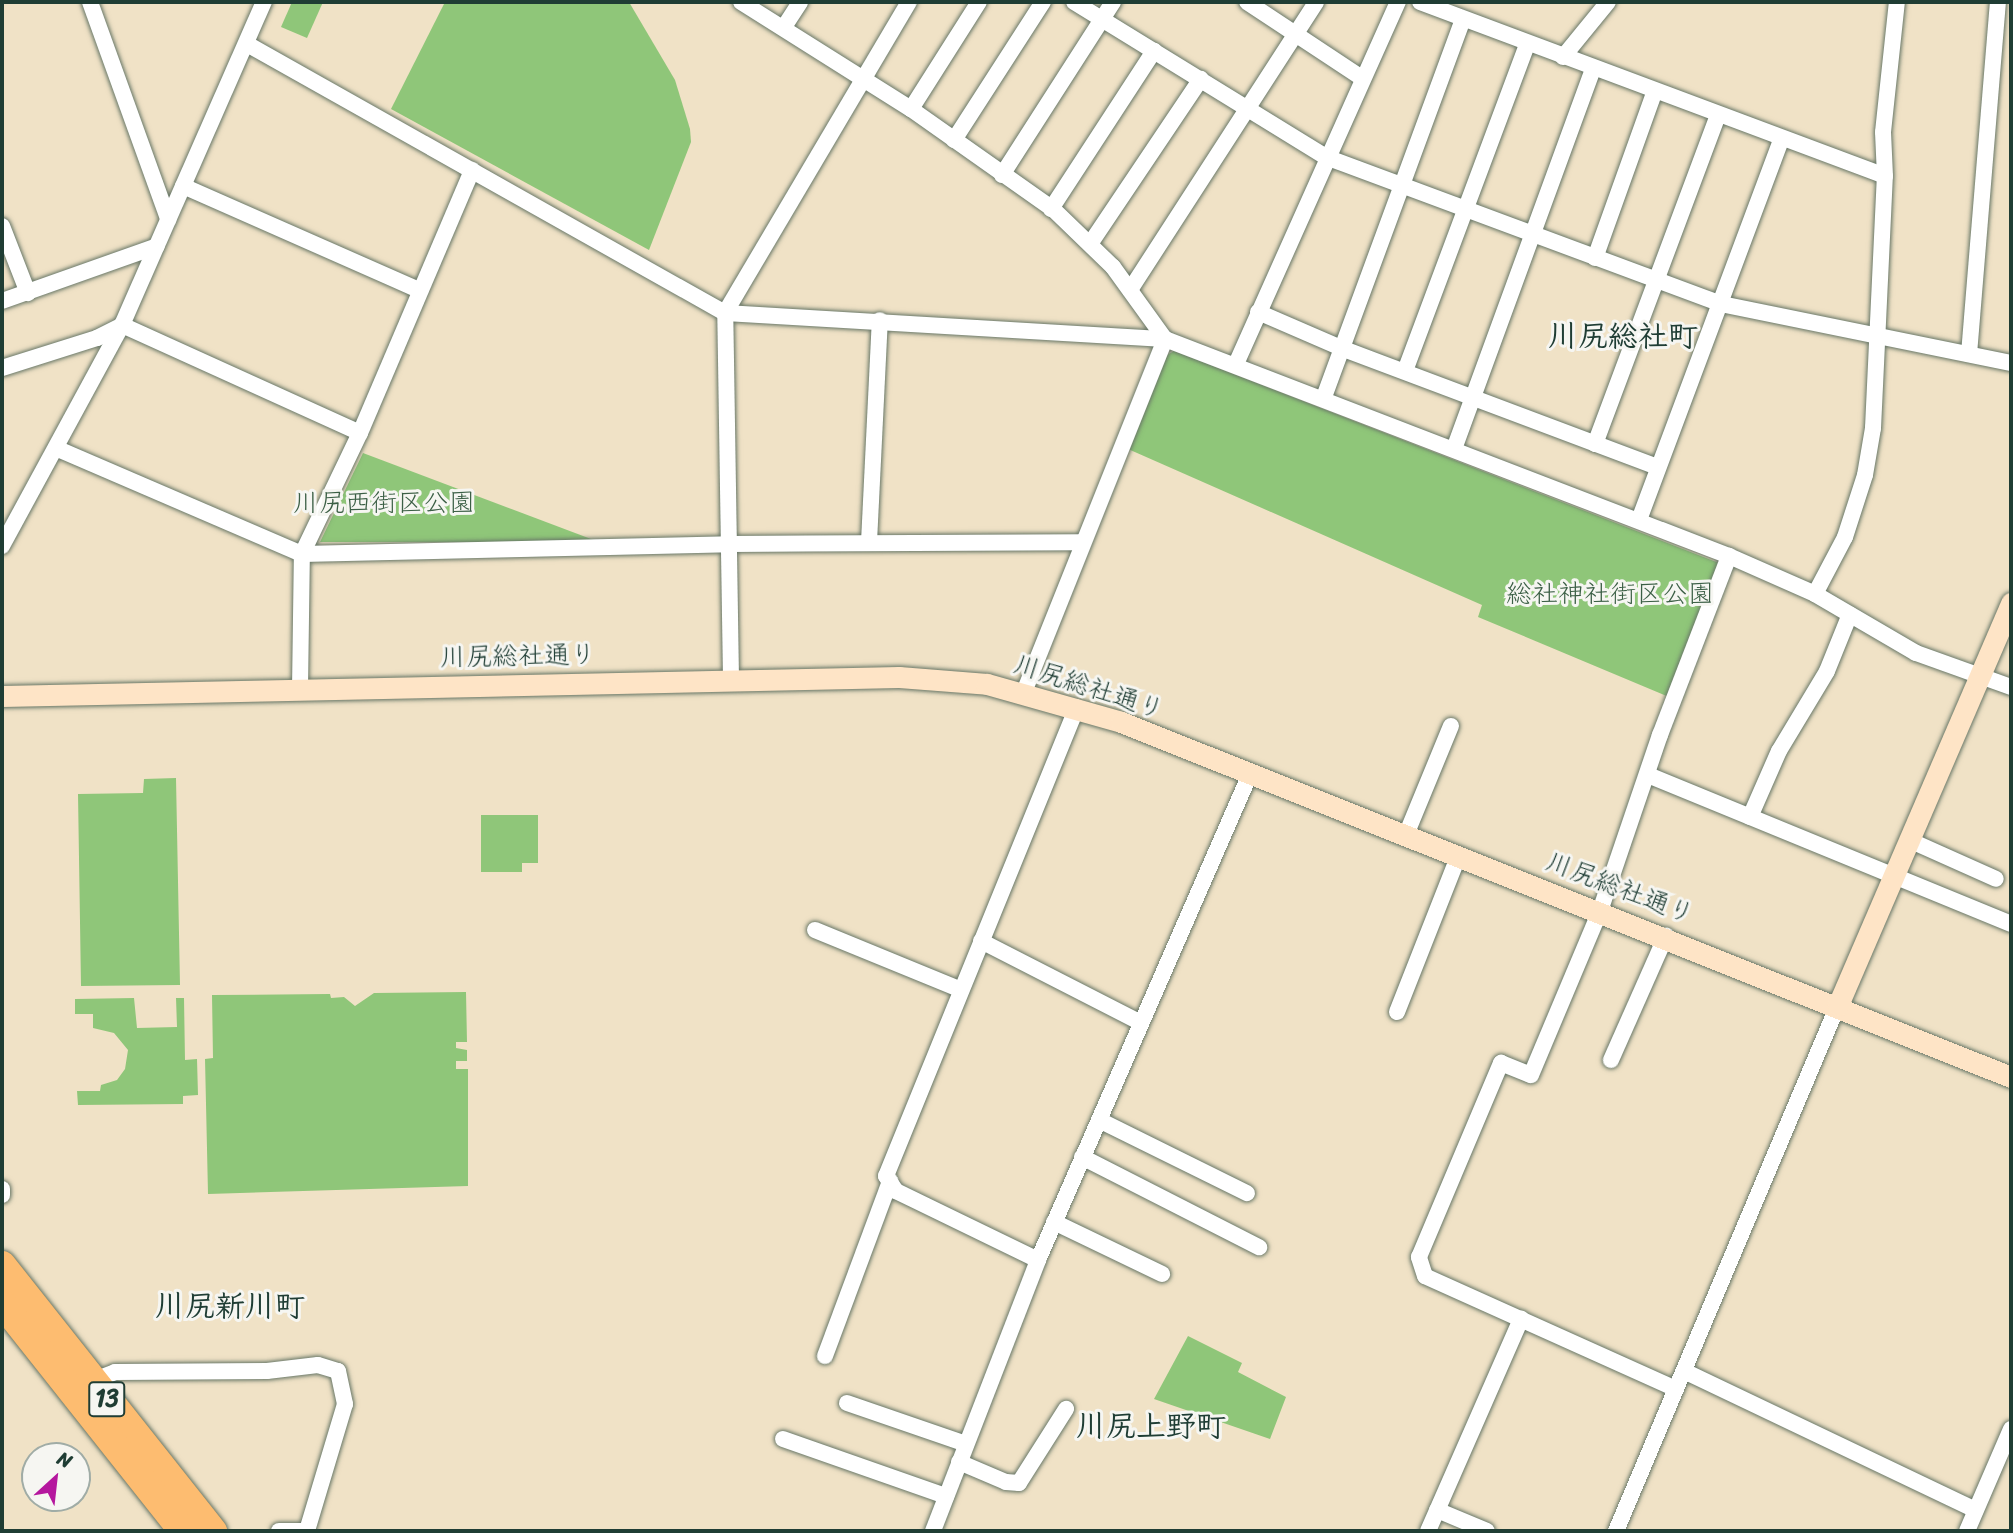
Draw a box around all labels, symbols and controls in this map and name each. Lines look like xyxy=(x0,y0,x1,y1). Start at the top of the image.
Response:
district label: 川尻総社町 xyxy=(1548,318,1698,354)
park label: 川尻西街区公園 xyxy=(293,487,475,519)
park label: 総社神社街区公園 xyxy=(1506,578,1714,610)
street label: 川尻総社通り xyxy=(440,639,596,673)
street label: 川尻総社通り xyxy=(1010,648,1168,726)
street label: 川尻総社通り xyxy=(1542,845,1698,931)
district label: 川尻新川町 xyxy=(155,1288,305,1324)
road number: 13 xyxy=(88,1378,126,1420)
district label: 川尻上野町 xyxy=(1076,1408,1226,1444)
north arrow xyxy=(21,1442,91,1512)
text: N xyxy=(51,1442,78,1477)

